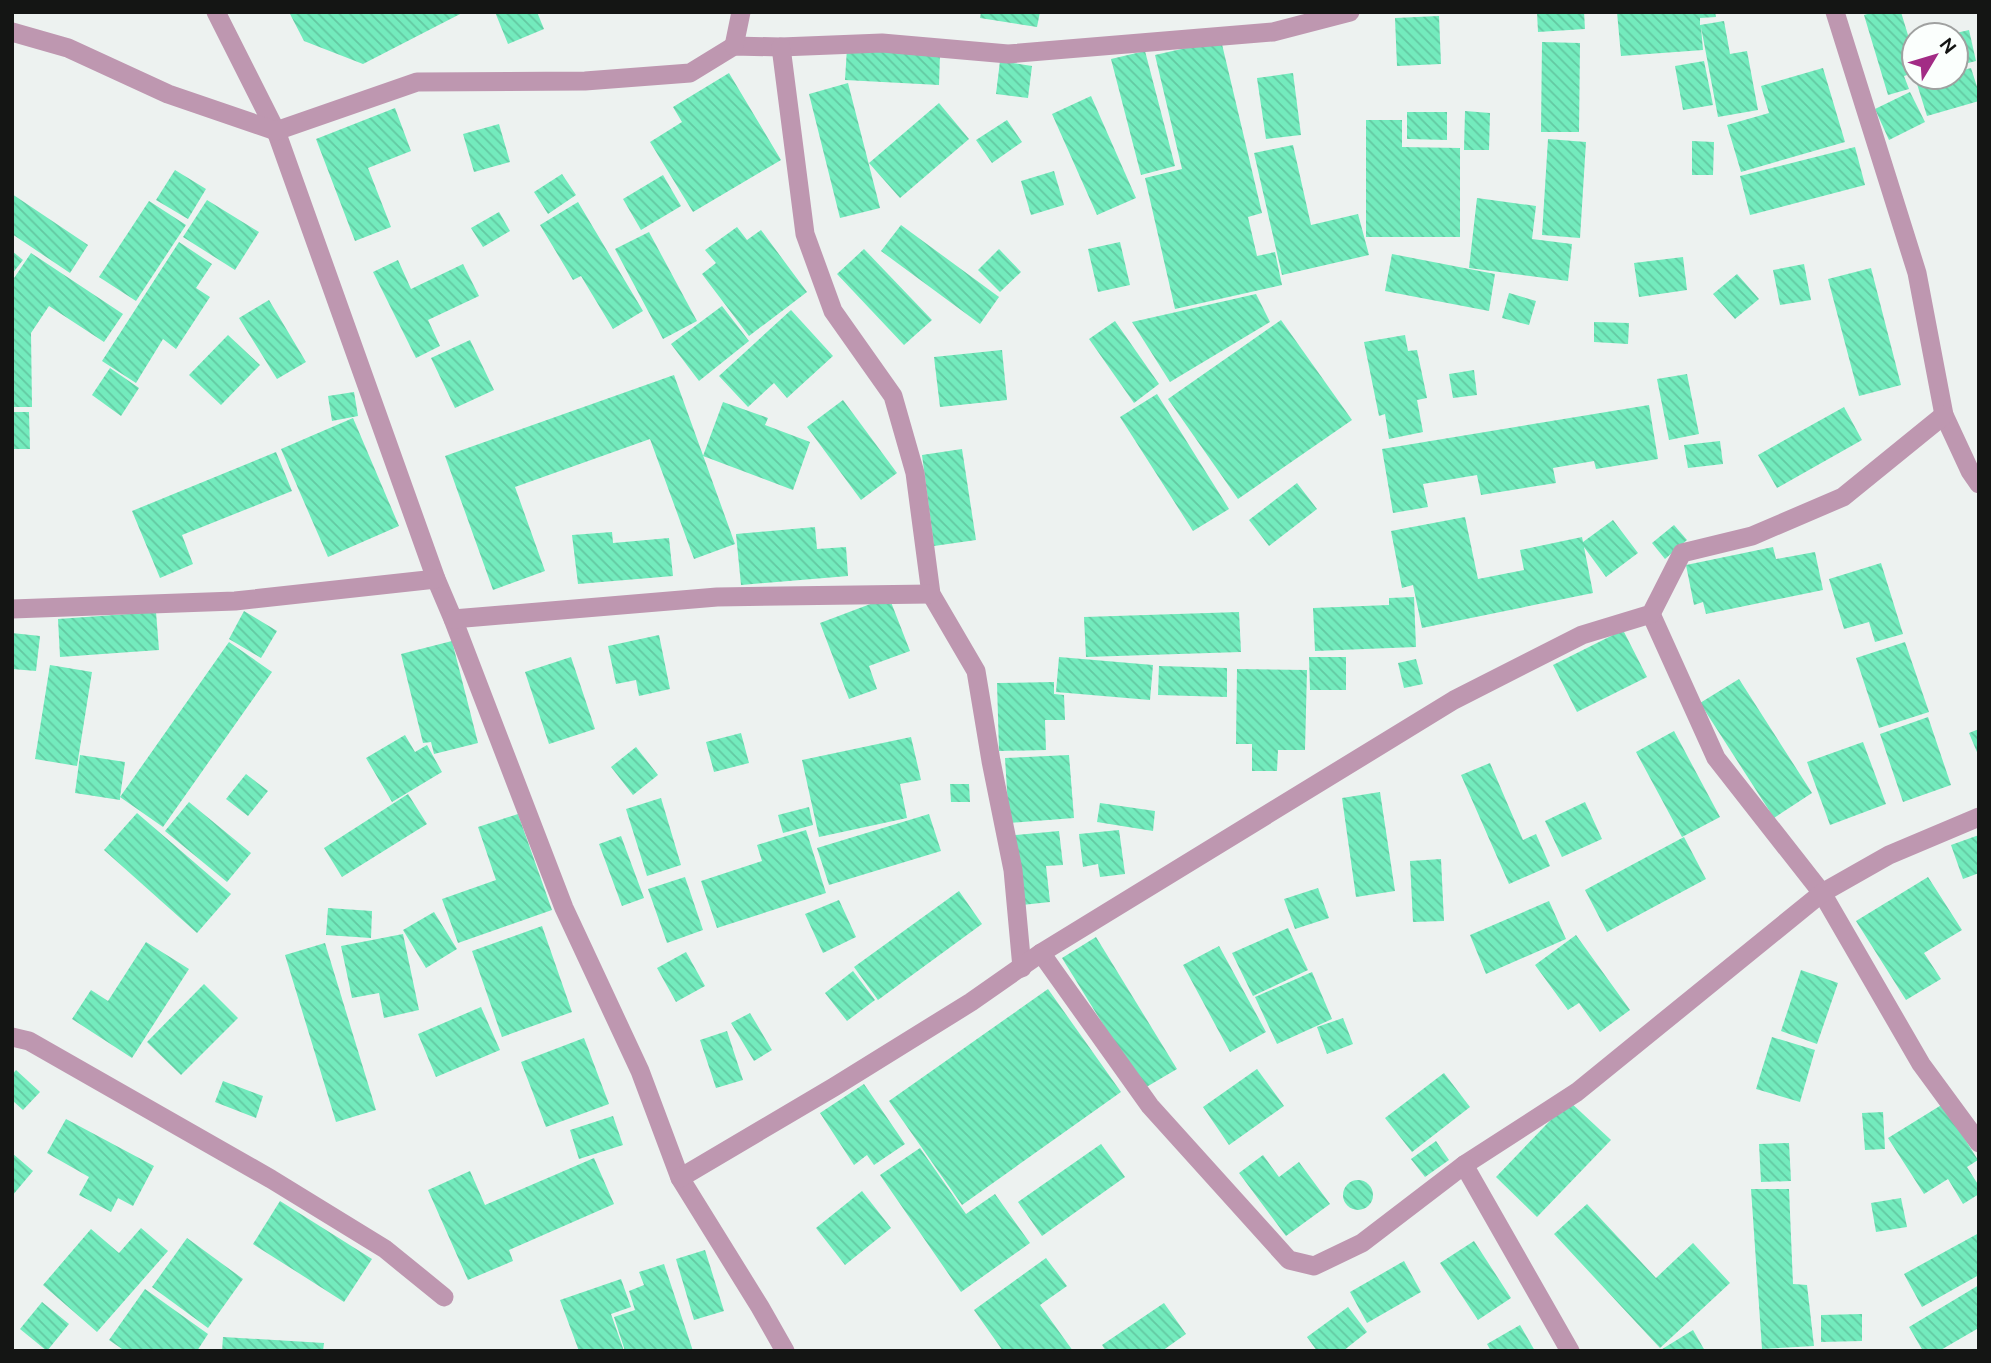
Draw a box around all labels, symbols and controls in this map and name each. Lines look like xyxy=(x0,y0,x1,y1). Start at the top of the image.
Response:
north arrow xyxy=(1900,21,1970,91)
text: N xyxy=(1935,33,1961,58)

